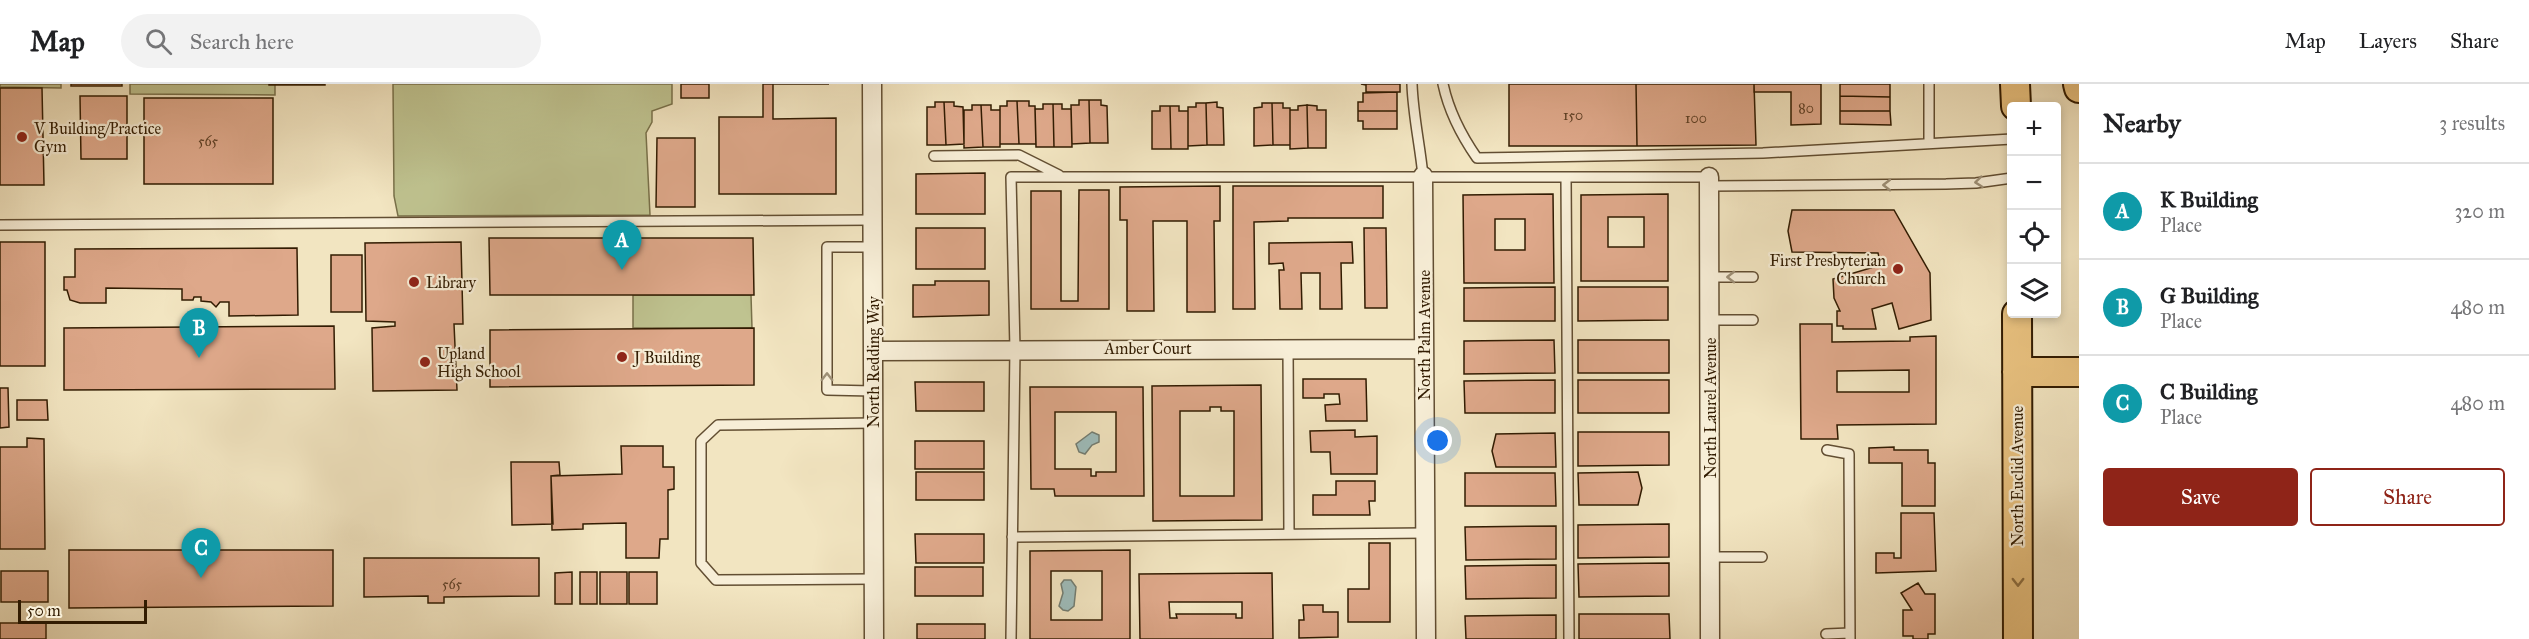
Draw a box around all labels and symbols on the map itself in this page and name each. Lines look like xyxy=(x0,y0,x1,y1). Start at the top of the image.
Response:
house number: 80 xyxy=(1798,100,1814,117)
house number: 150 xyxy=(1563,107,1583,124)
house number: 100 xyxy=(1685,110,1707,127)
place label: V Building/Practice Gym xyxy=(33,119,162,156)
marker: V Building/Practice Gym xyxy=(15,130,29,144)
house number: 565 xyxy=(198,133,219,150)
one-way arrow xyxy=(1974,175,1983,188)
one-way arrow xyxy=(1883,178,1892,191)
pin: A xyxy=(602,220,642,270)
place label: First Presbyterian Church xyxy=(1770,251,1886,288)
marker: First Presbyterian Church xyxy=(1891,262,1905,276)
street label: North Palm Avenue xyxy=(1415,270,1434,400)
one-way arrow xyxy=(1727,271,1736,283)
place label: Library xyxy=(426,273,477,292)
marker: Library xyxy=(407,275,421,289)
street label: North Redding Way xyxy=(864,296,884,428)
pin: B xyxy=(180,308,218,358)
street label: North Laurel Avenue xyxy=(1701,337,1720,478)
street label: Amber Court xyxy=(1103,339,1192,358)
place label: Upland High School xyxy=(437,344,521,382)
place label: J Building xyxy=(632,348,701,368)
marker: J Building xyxy=(615,350,629,364)
marker: Upland High School xyxy=(418,355,432,369)
one-way arrow xyxy=(821,373,833,382)
street label: North Euclid Avenue xyxy=(2008,406,2027,546)
your location xyxy=(1423,426,1452,455)
pin: C xyxy=(182,528,220,578)
house number: 565 xyxy=(442,576,463,593)
one-way arrow xyxy=(2012,577,2024,586)
scale bar xyxy=(18,597,147,624)

